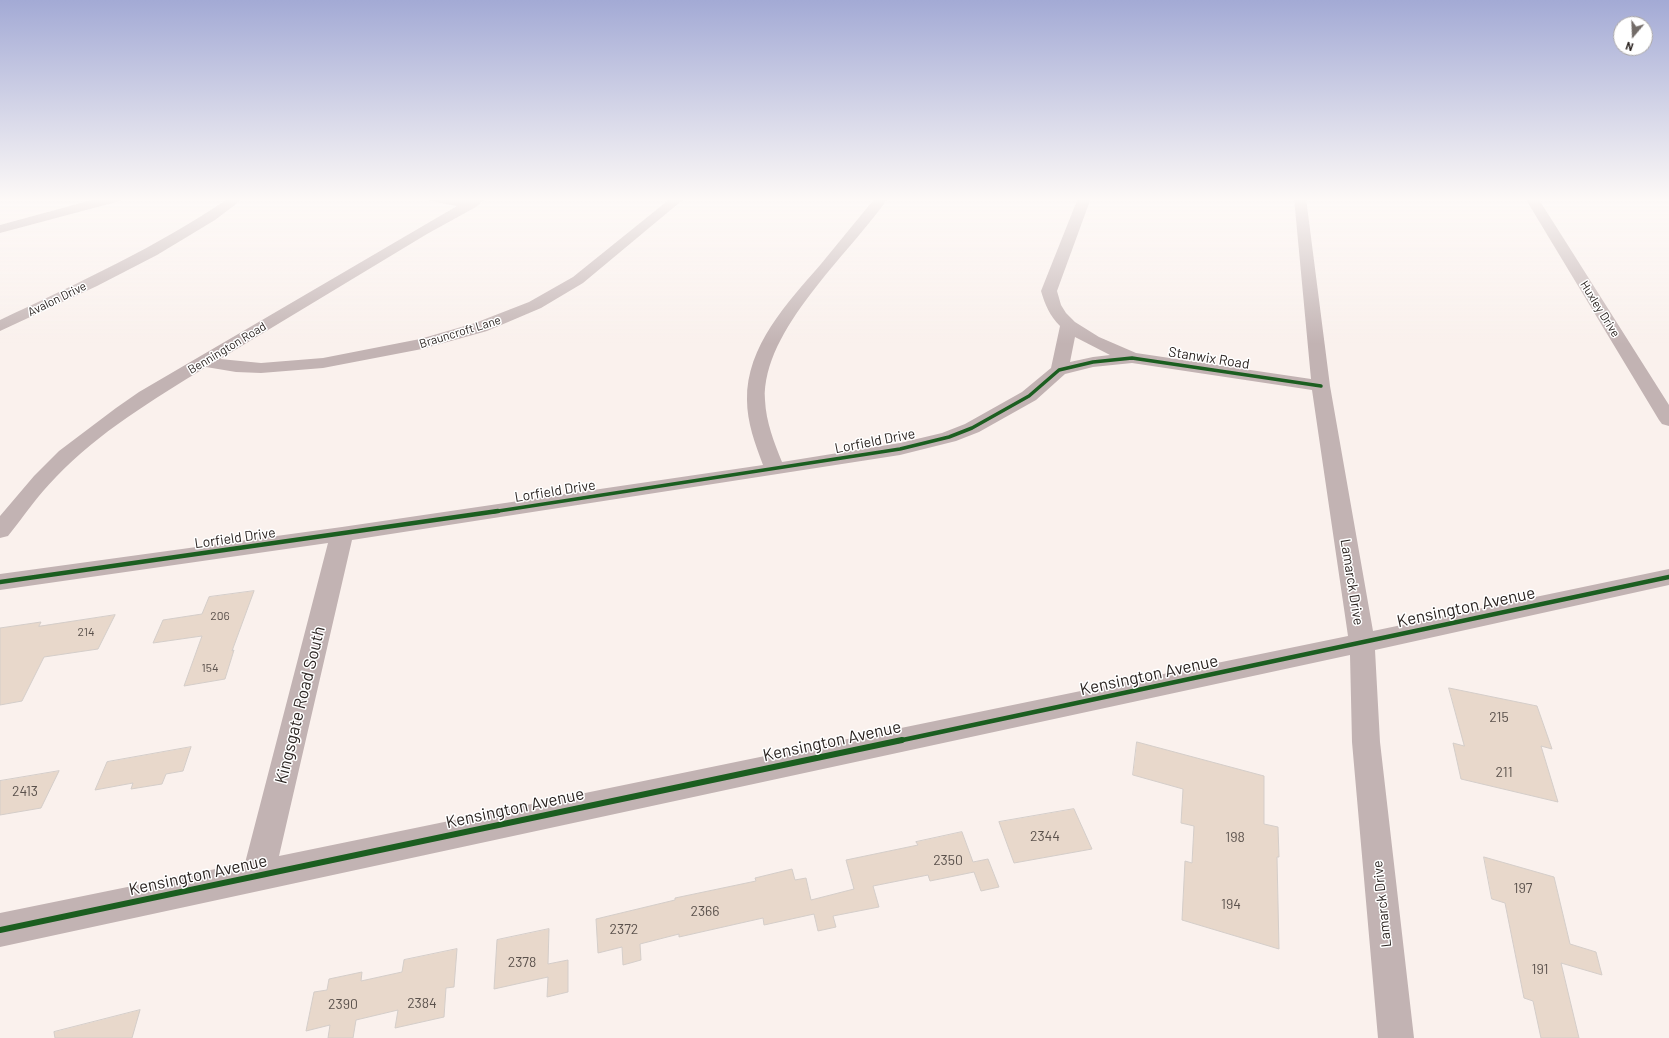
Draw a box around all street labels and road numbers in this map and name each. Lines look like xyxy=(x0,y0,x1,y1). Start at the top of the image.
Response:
street label: Huxley Drive xyxy=(1577,278,1623,340)
street label: Avalon Drive xyxy=(25,279,89,319)
street label: Brauncroft Lane xyxy=(417,313,503,351)
street label: Bennington Road xyxy=(185,319,269,377)
street label: Stanwix Road xyxy=(1167,343,1251,373)
street label: Lorfield Drive xyxy=(833,425,917,457)
street label: Lorfield Drive xyxy=(513,476,597,506)
street label: Lorfield Drive xyxy=(193,524,277,552)
street label: Lamarck Drive xyxy=(1337,538,1367,626)
street label: Kensington Avenue xyxy=(1395,582,1537,632)
street label: Kingsgate Road South xyxy=(271,624,329,786)
street label: Kensington Avenue xyxy=(1078,650,1220,700)
street label: Kensington Avenue xyxy=(761,716,903,766)
street label: Kensington Avenue xyxy=(444,783,586,833)
street label: Kensington Avenue xyxy=(127,850,269,900)
street label: Lamarck Drive xyxy=(1369,860,1395,948)

